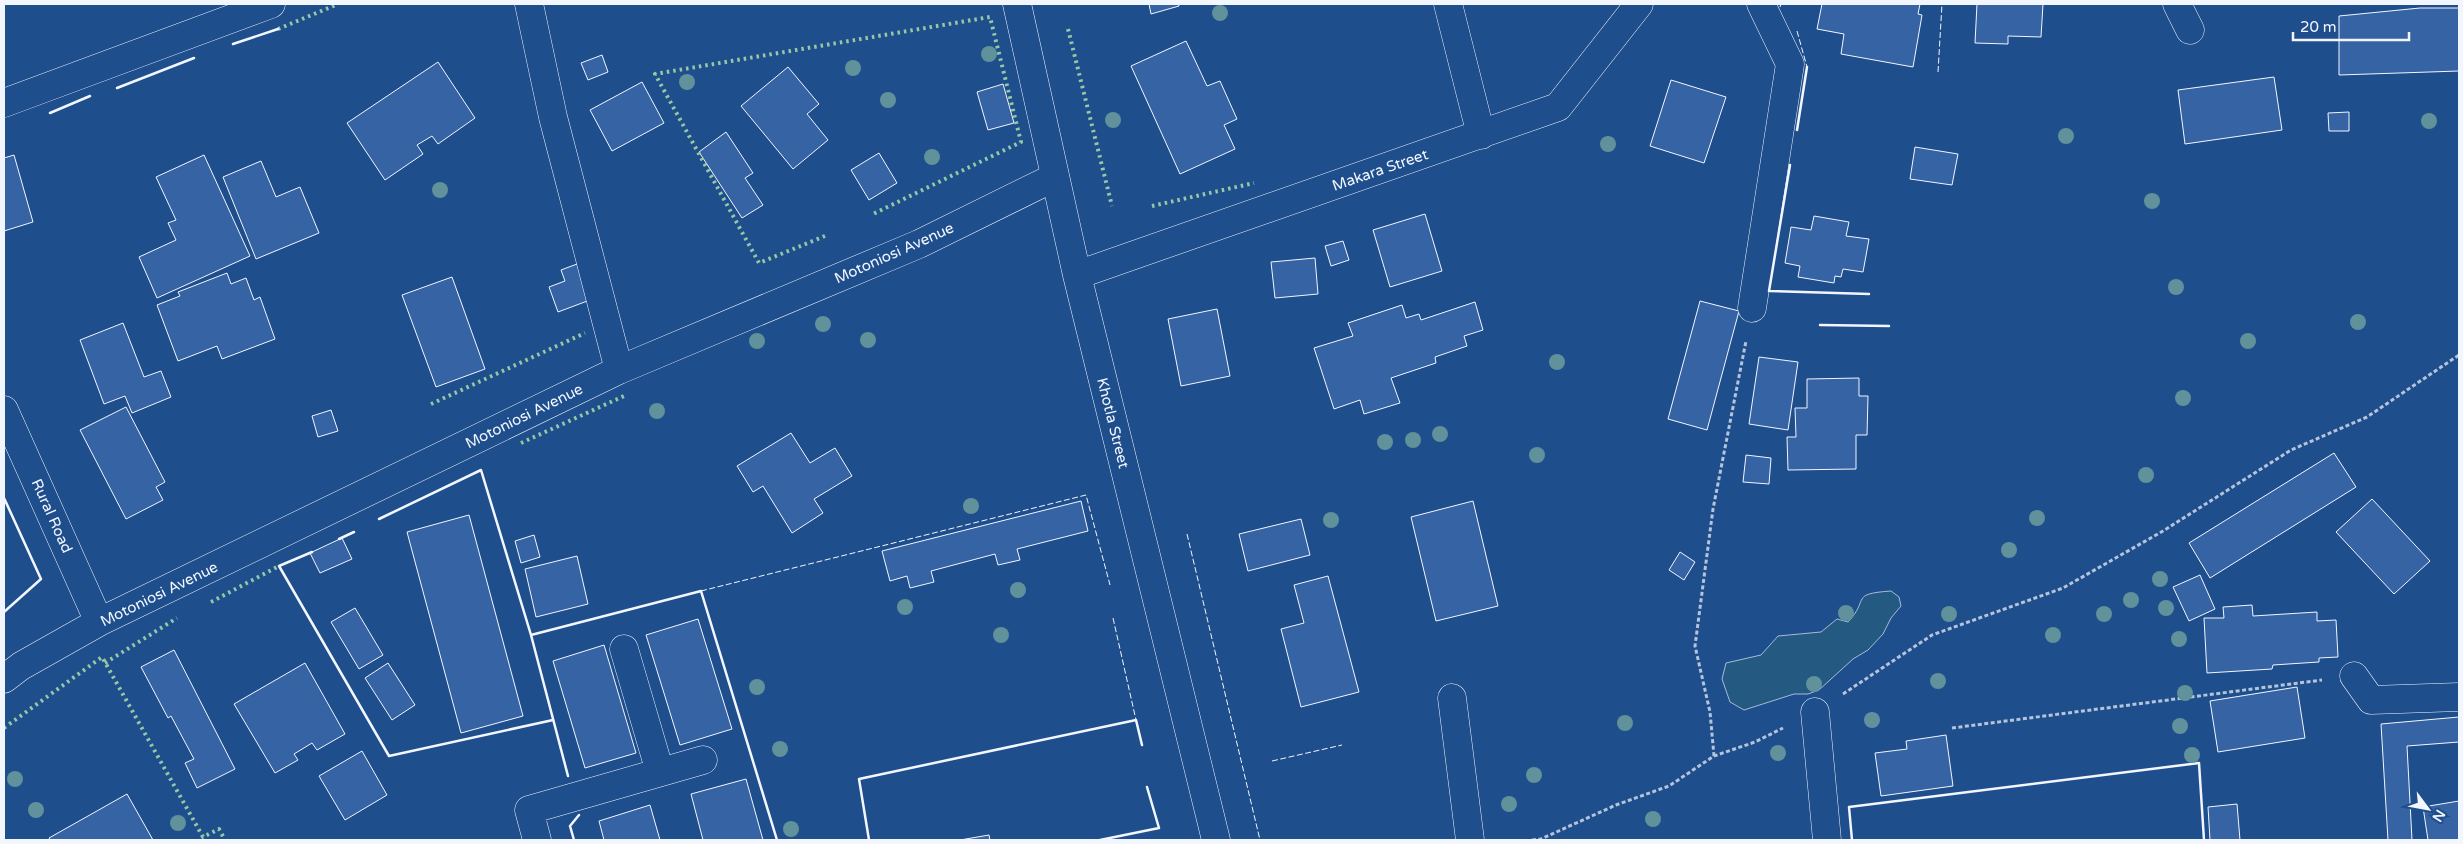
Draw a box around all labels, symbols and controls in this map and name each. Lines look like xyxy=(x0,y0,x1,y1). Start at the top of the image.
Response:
scale bar xyxy=(2293,10,2409,42)
text: 20 m xyxy=(2300,18,2337,36)
street label: Makara Street xyxy=(1330,145,1431,195)
street label: Motoniosi Avenue xyxy=(832,219,956,287)
street label: Khotla Street xyxy=(1093,376,1133,471)
street label: Motoniosi Avenue xyxy=(462,380,586,452)
street label: Rural Road xyxy=(28,476,76,556)
street label: Motoniosi Avenue xyxy=(97,558,221,630)
north arrow xyxy=(2403,784,2453,834)
text: N xyxy=(2428,806,2449,825)

